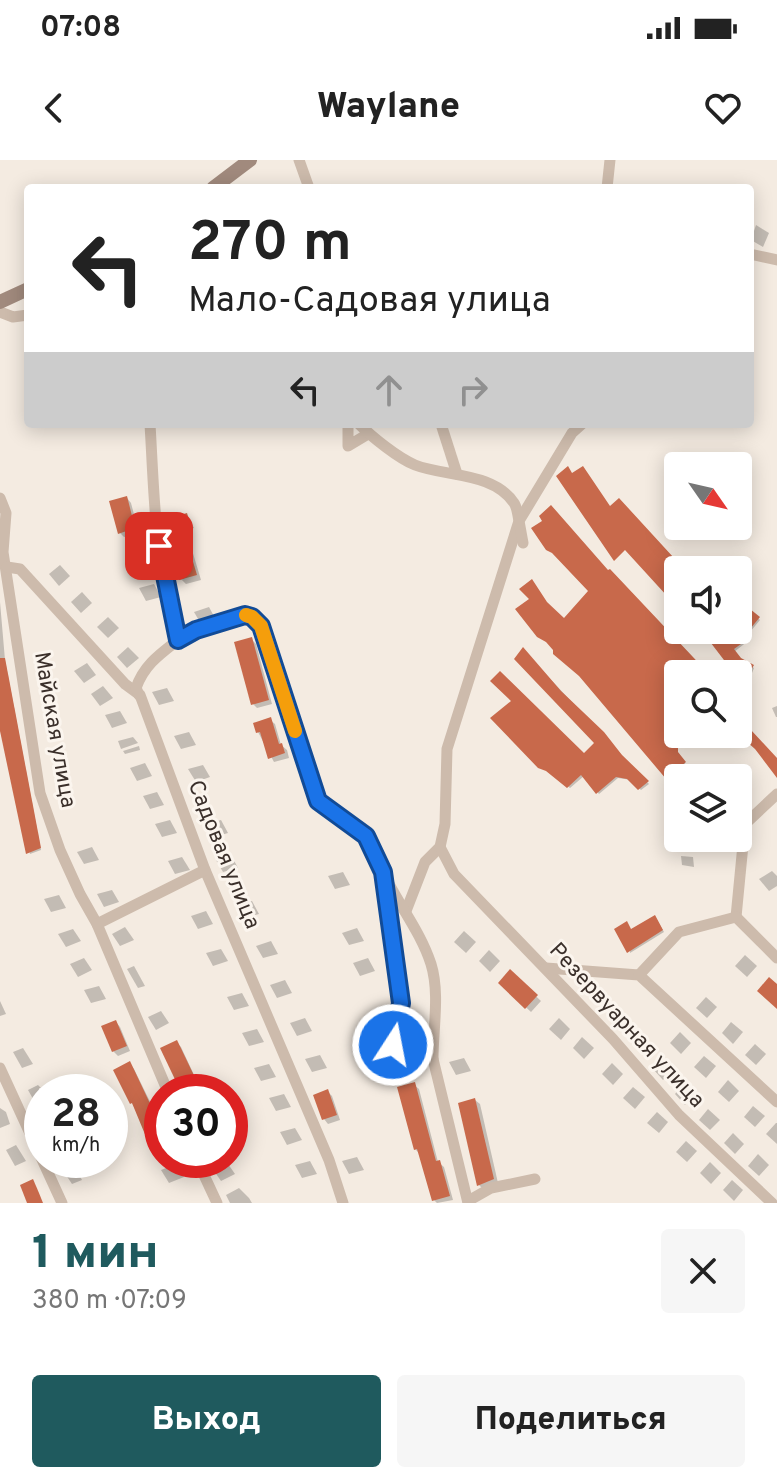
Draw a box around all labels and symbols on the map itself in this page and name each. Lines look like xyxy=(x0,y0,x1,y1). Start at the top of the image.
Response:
north arrow xyxy=(664,452,752,540)
pin xyxy=(125,512,193,580)
street label: Майская улица xyxy=(27,650,81,810)
street label: Садовая улица xyxy=(181,777,265,933)
street label: Резервуарная улица xyxy=(543,938,709,1114)
position arrow xyxy=(351,1003,435,1087)
speed limit sign: 30 xyxy=(144,1074,248,1178)

